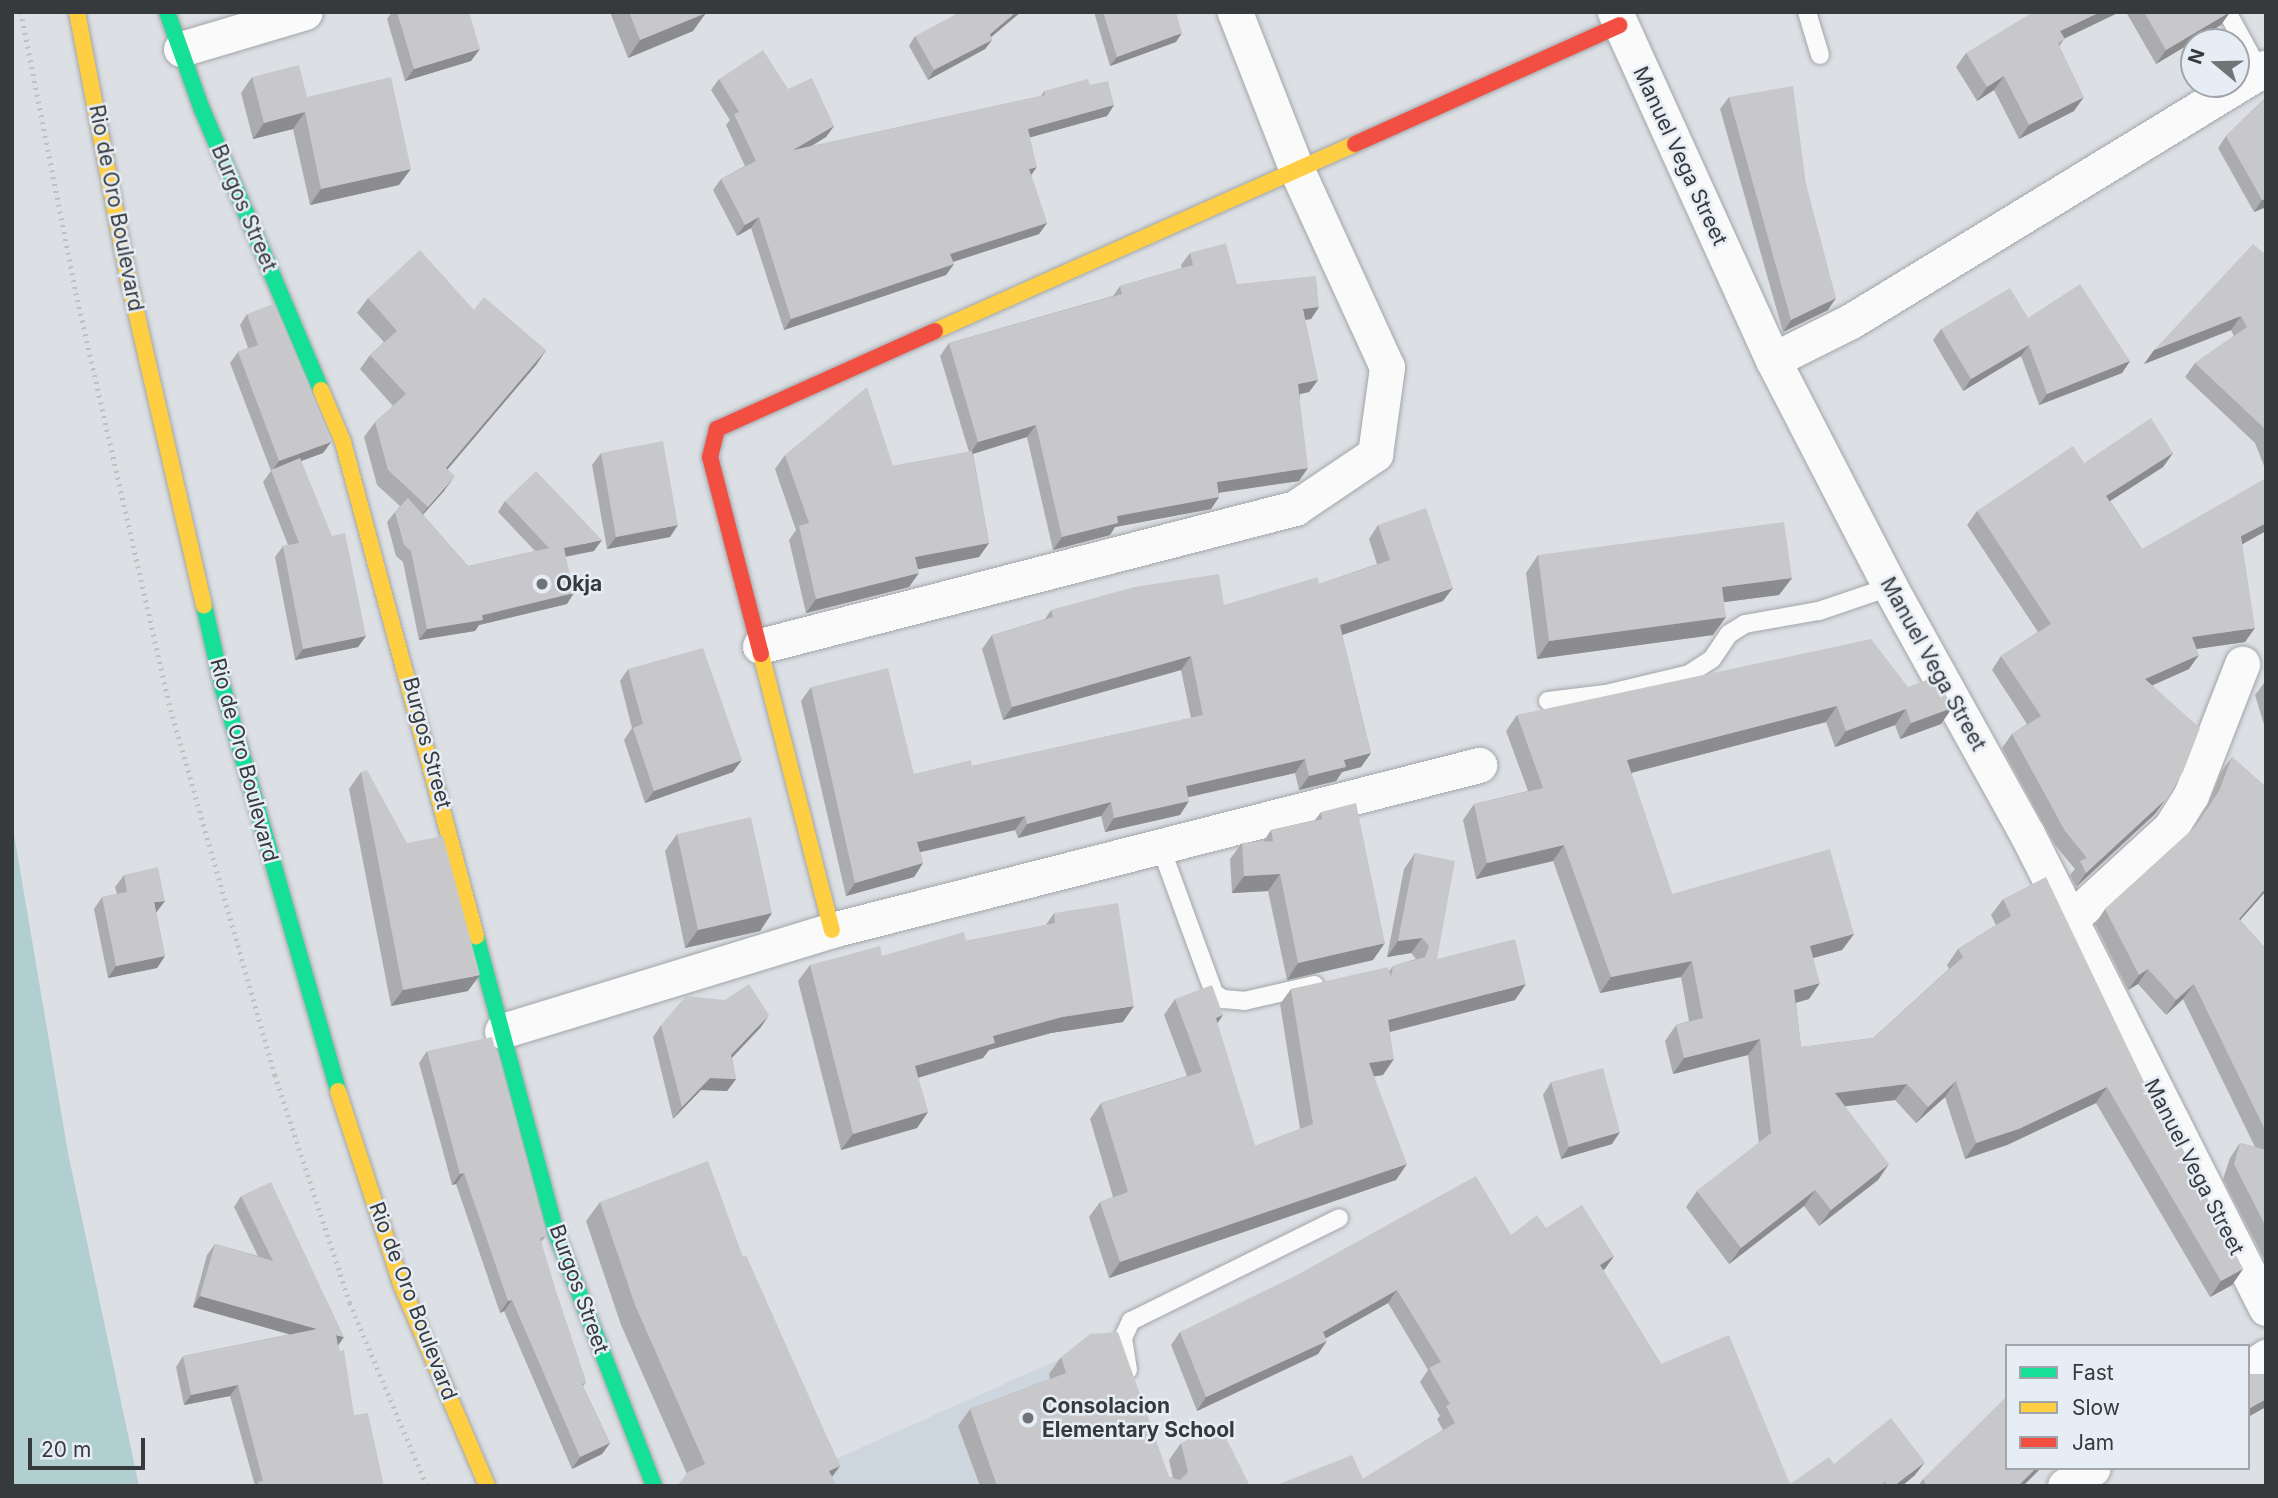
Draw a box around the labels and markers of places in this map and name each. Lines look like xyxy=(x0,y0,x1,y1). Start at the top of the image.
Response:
place label: Okja xyxy=(556,571,602,597)
marker: Okja xyxy=(534,576,550,592)
place label: Consolacion Elementary School xyxy=(1042,1393,1235,1443)
marker: Consolacion Elementary School xyxy=(1020,1410,1036,1426)

